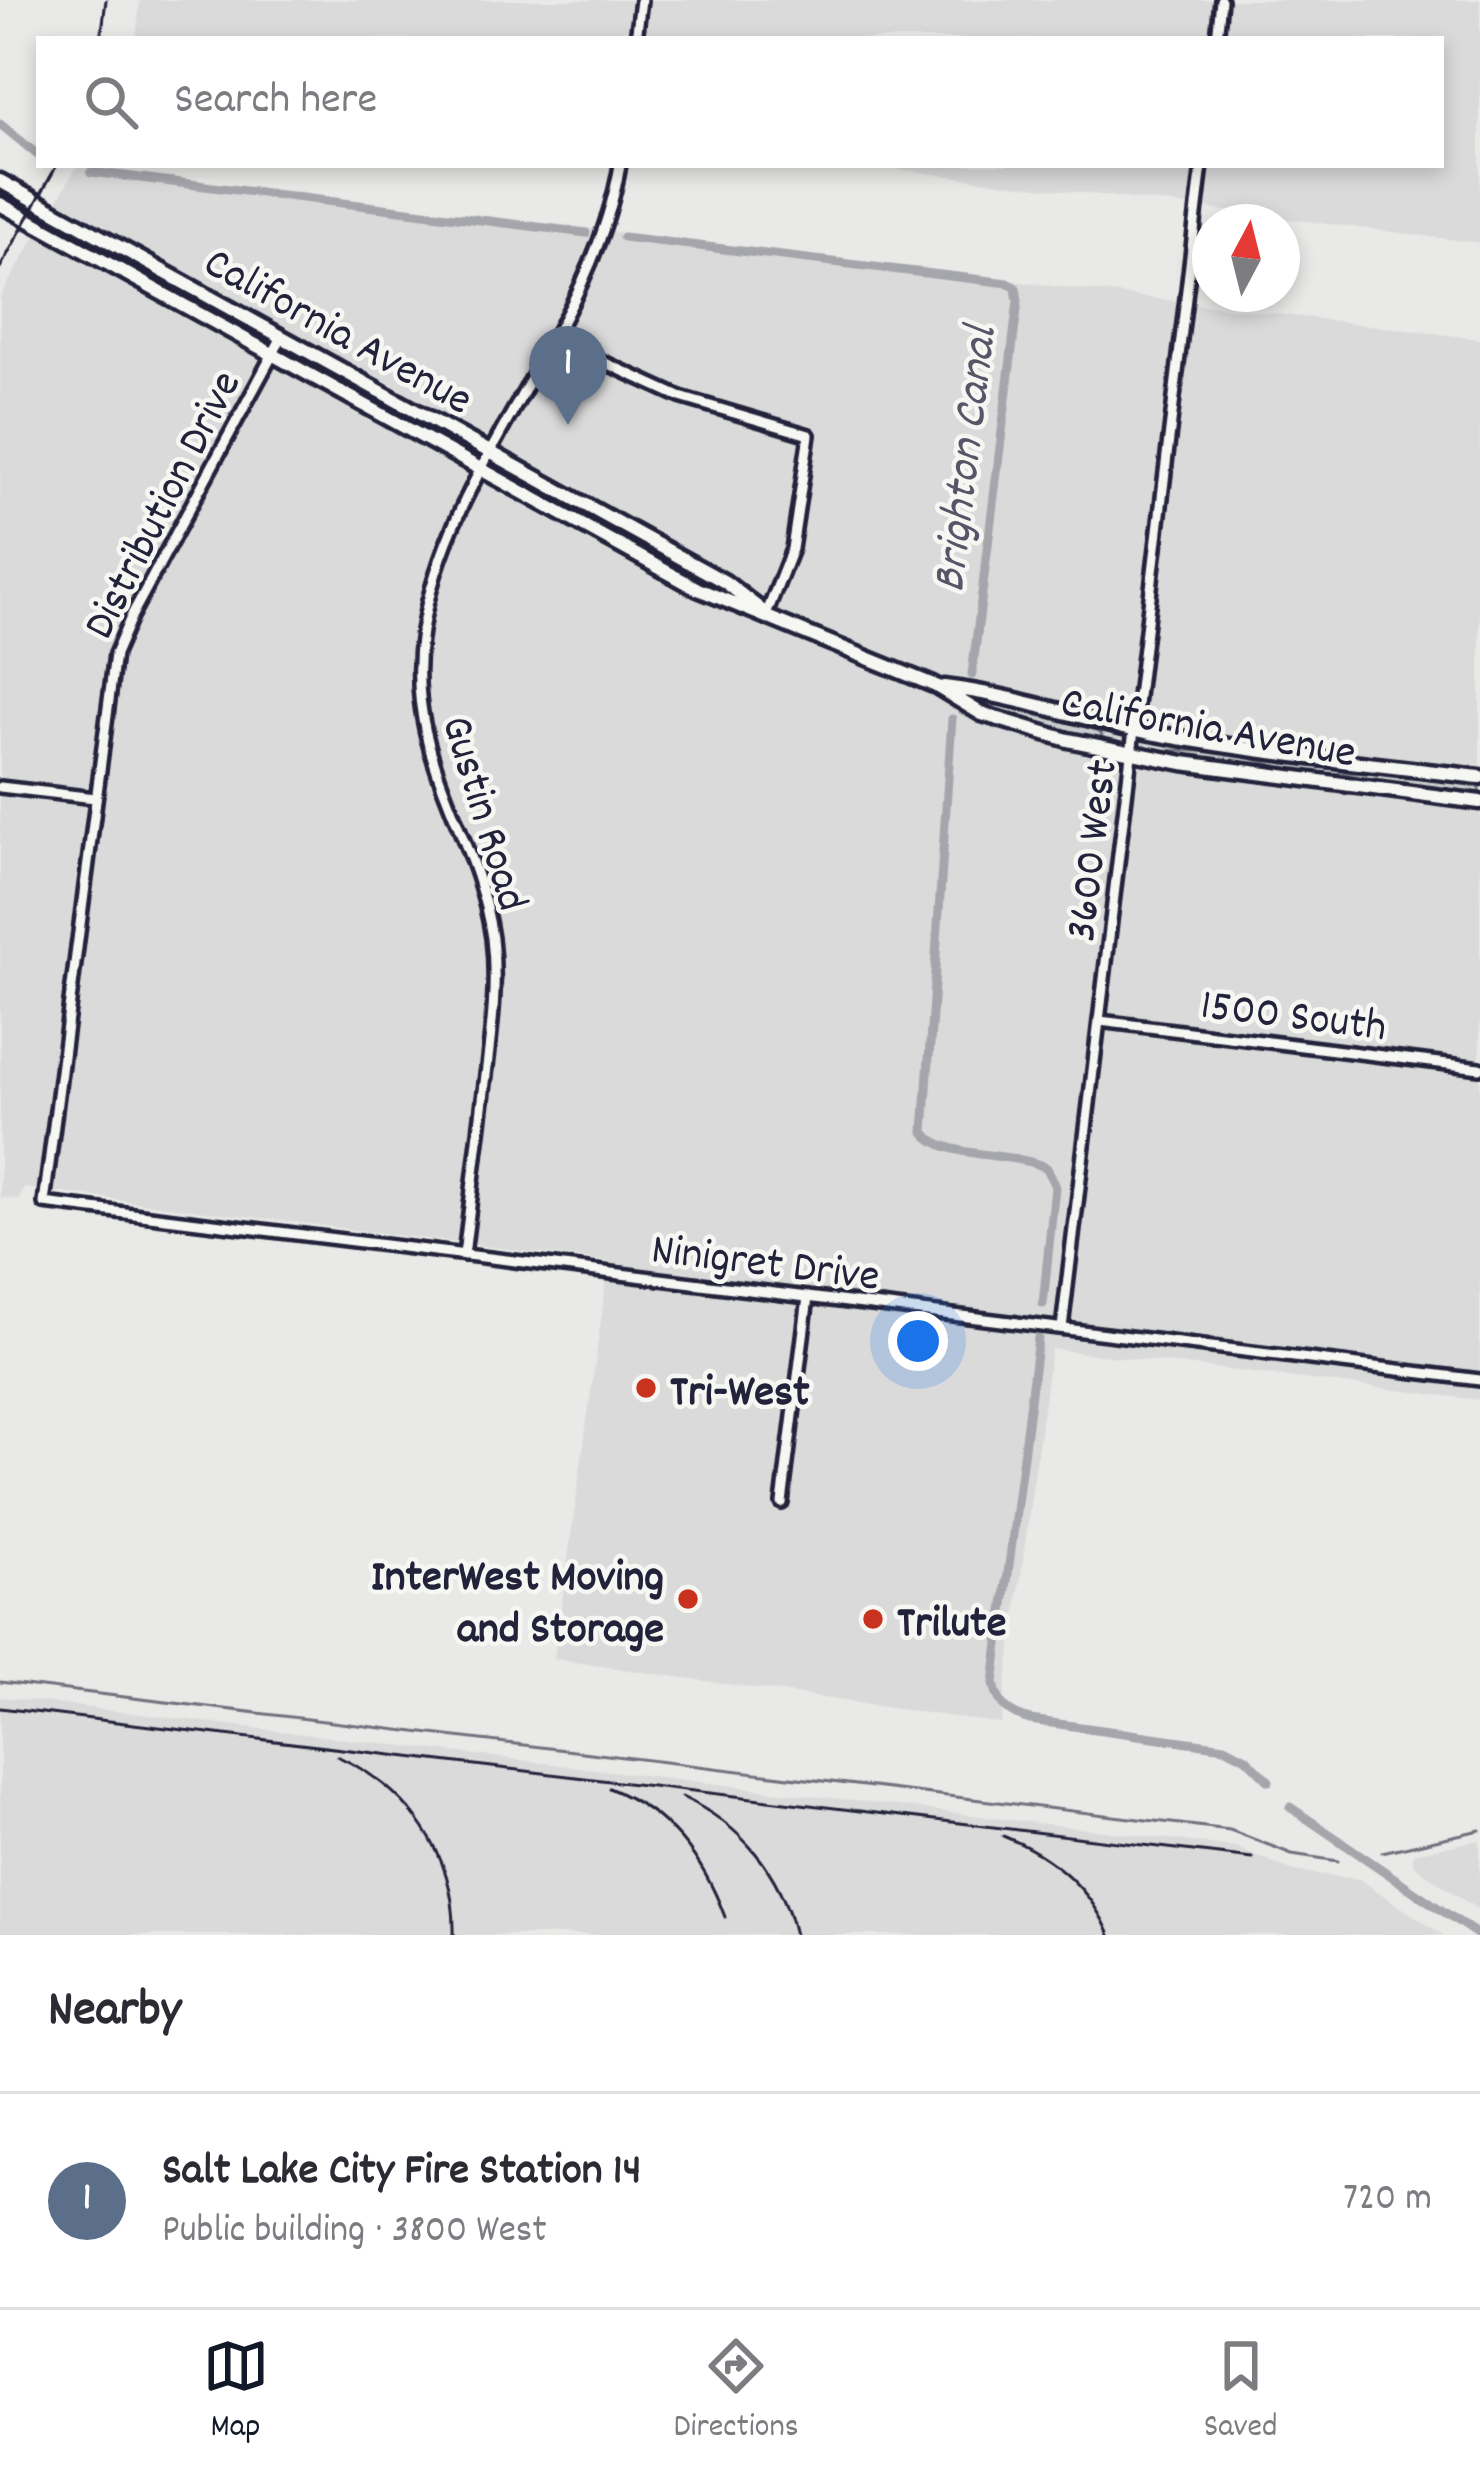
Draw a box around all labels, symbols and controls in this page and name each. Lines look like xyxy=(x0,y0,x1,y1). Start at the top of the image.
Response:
search box xyxy=(36,36,1444,168)
icon: search xyxy=(78,69,144,135)
text: Search here xyxy=(174,70,377,134)
north arrow xyxy=(1192,204,1300,312)
street label: California Avenue xyxy=(191,234,483,434)
water label: Brighton Canal xyxy=(918,320,1019,597)
pin: 1 xyxy=(529,326,607,425)
street label: Distribution Drive xyxy=(70,361,260,651)
street label: California Avenue xyxy=(1055,673,1360,788)
street label: Gustin Road xyxy=(421,709,541,920)
street label: 3600 West xyxy=(1052,756,1138,945)
street label: 1500 South xyxy=(1197,976,1390,1062)
street label: Ninigret Drive xyxy=(647,1220,883,1312)
your location xyxy=(888,1311,948,1371)
place label: Tri-West xyxy=(670,1363,810,1427)
marker: Tri-West xyxy=(633,1375,659,1401)
place label: InterWest Moving and Storage xyxy=(371,1548,664,1664)
marker: InterWest Moving and Storage xyxy=(675,1586,701,1612)
place label: Trilute xyxy=(897,1594,1006,1658)
marker: Trilute xyxy=(860,1606,886,1632)
text: Nearby xyxy=(48,1977,181,2049)
text: Salt Lake City Fire Station 14 xyxy=(162,2141,641,2205)
text: 1 xyxy=(83,2173,91,2228)
text: 720 m xyxy=(1343,2173,1432,2228)
text: Public building · 3800 West xyxy=(162,2205,547,2260)
tab: Map xyxy=(203,2333,269,2452)
tab: Directions xyxy=(674,2333,799,2452)
tab: Saved xyxy=(1204,2333,1277,2452)

